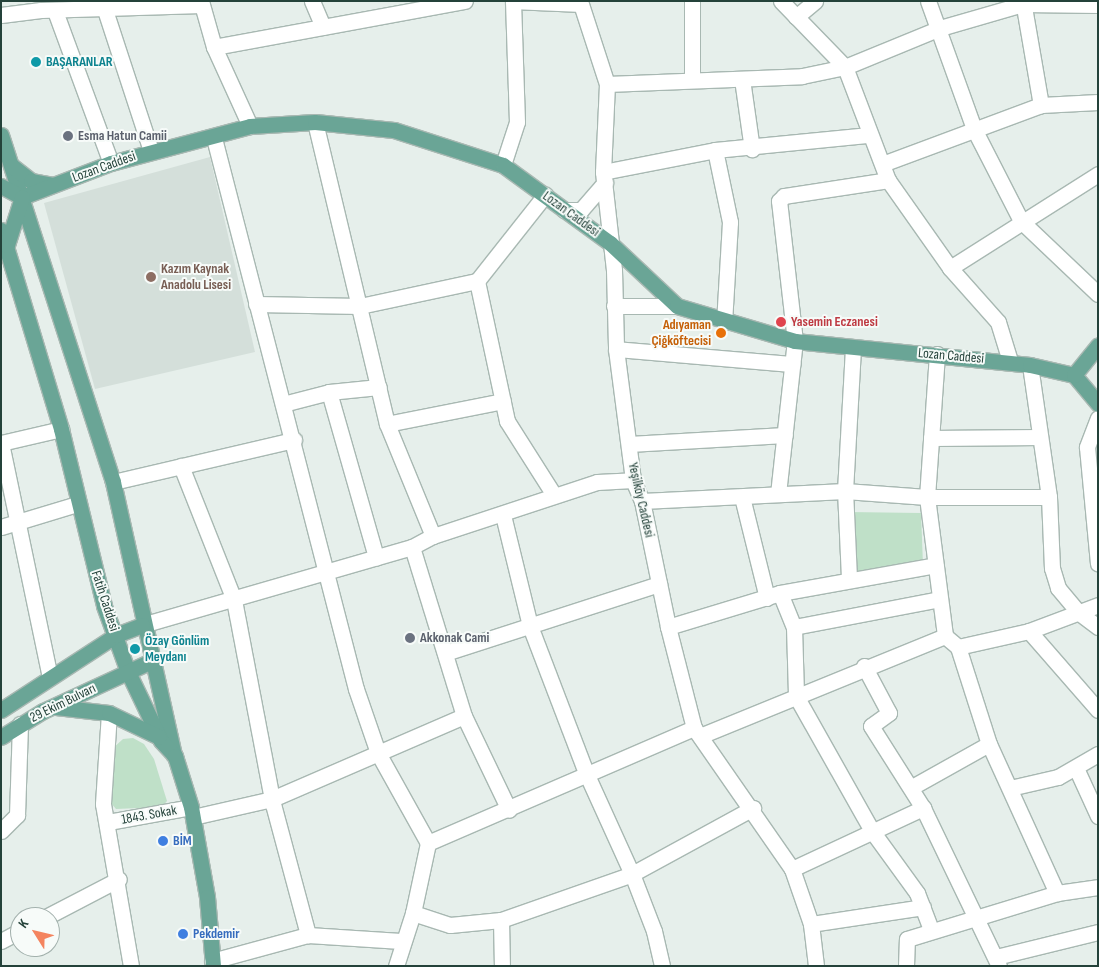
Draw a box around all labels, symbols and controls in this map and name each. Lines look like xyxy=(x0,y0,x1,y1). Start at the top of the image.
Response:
place label: BAŞARANLAR xyxy=(46,54,113,70)
marker: BAŞARANLAR xyxy=(30,56,42,68)
place label: Esma Hatun Camii xyxy=(78,128,167,144)
marker: Esma Hatun Camii xyxy=(62,130,74,142)
street label: Lozan Caddesi xyxy=(70,148,138,186)
street label: Lozan Caddesi xyxy=(539,188,603,240)
place label: Kazım Kaynak Anadolu Lisesi xyxy=(161,261,231,294)
marker: Kazım Kaynak Anadolu Lisesi xyxy=(145,271,157,283)
place label: Yasemin Eczanesi xyxy=(791,314,878,330)
marker: Yasemin Eczanesi xyxy=(775,316,787,328)
place label: Adıyaman Çiğköftecisi xyxy=(651,317,711,350)
marker: Adıyaman Çiğköftecisi xyxy=(715,327,727,339)
street label: Lozan Caddesi xyxy=(917,345,985,367)
street label: Yeşilköy Caddesi xyxy=(624,461,658,539)
street label: Fatih Caddesi xyxy=(87,569,123,633)
place label: Akkonak Cami xyxy=(420,630,489,646)
marker: Akkonak Cami xyxy=(404,632,416,644)
place label: Özay Gönlüm Meydanı xyxy=(145,633,209,666)
marker: Özay Gönlüm Meydanı xyxy=(129,643,141,655)
street label: 29 Ekim Bulvarı xyxy=(27,680,99,726)
street label: 1843. Sokak xyxy=(120,802,178,828)
place label: BİM xyxy=(173,833,192,849)
marker: BİM xyxy=(157,835,169,847)
north arrow xyxy=(10,907,60,957)
text: K xyxy=(14,916,32,931)
place label: Pekdemir xyxy=(193,926,239,942)
marker: Pekdemir xyxy=(177,928,189,940)

